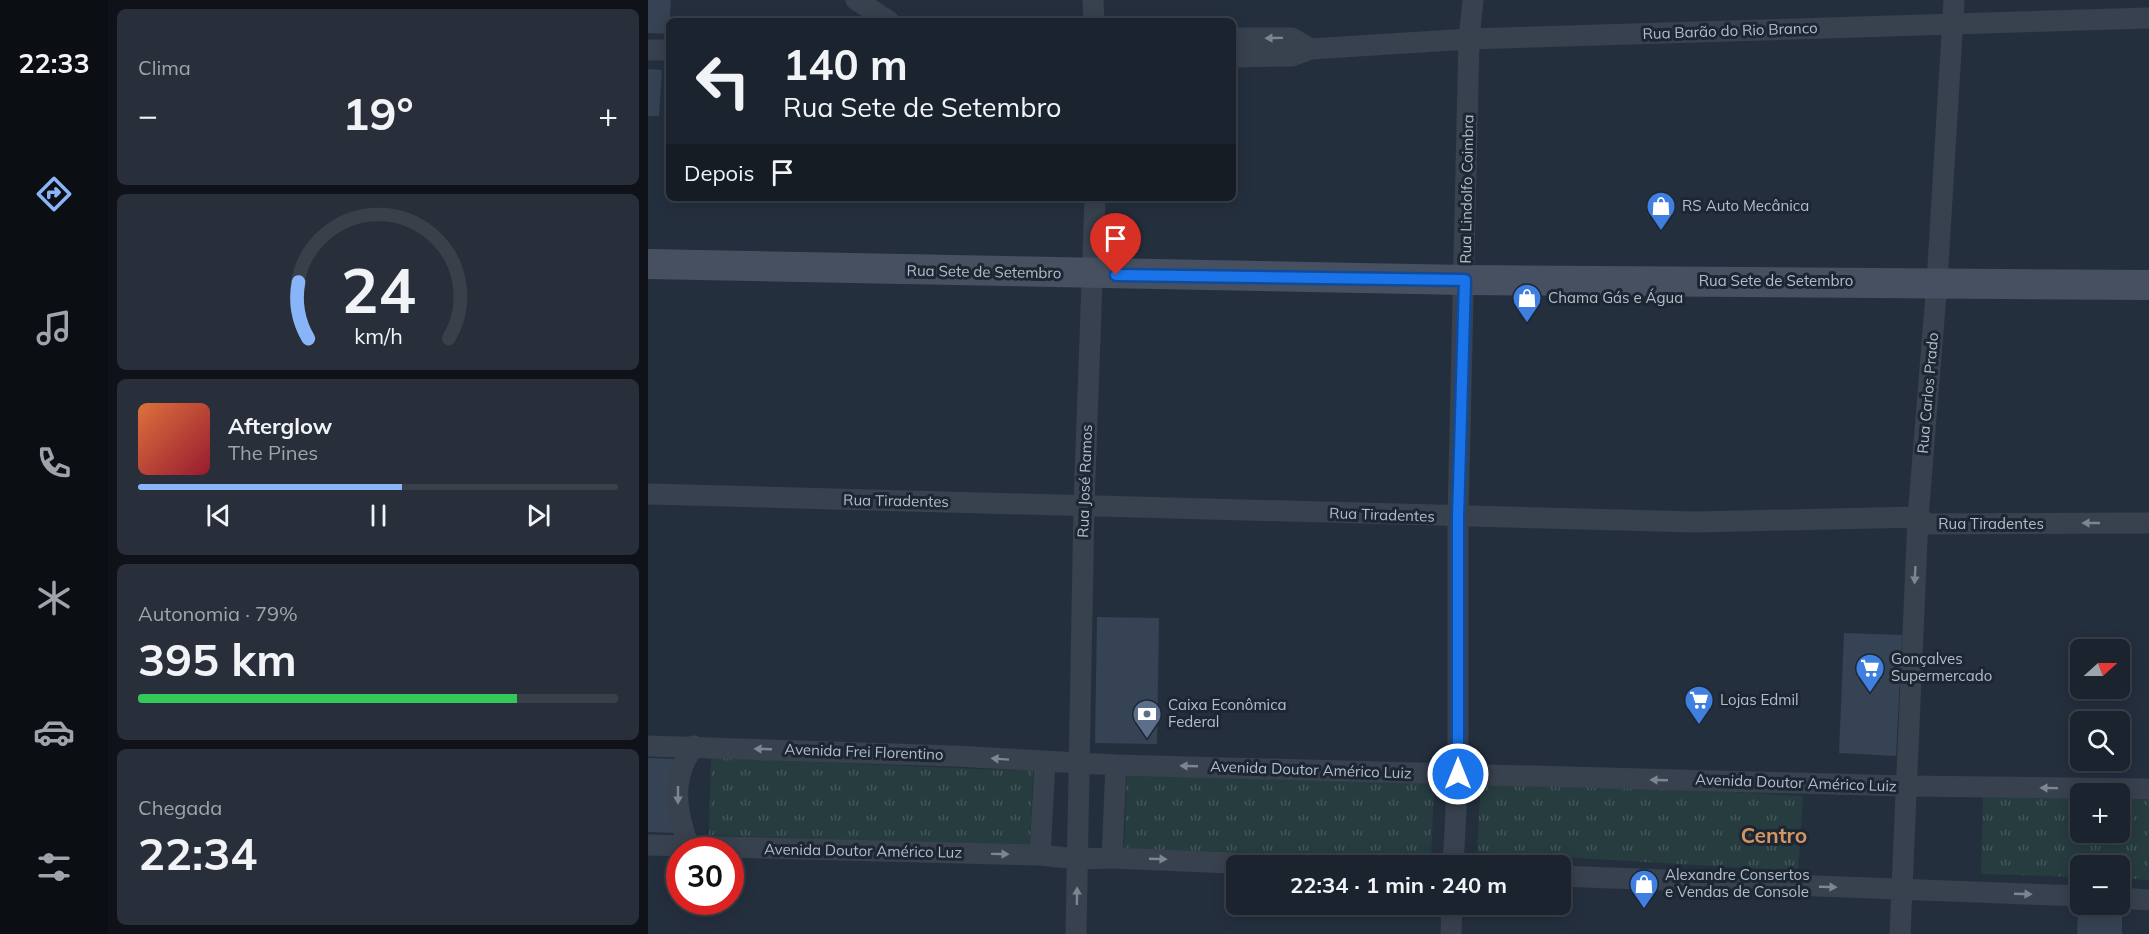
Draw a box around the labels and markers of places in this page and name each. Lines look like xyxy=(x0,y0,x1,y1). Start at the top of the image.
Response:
shop icon: RS Auto Mecânica xyxy=(1645,190,1677,232)
place label: RS Auto Mecânica xyxy=(1682,196,1809,215)
pin xyxy=(1090,213,1141,275)
shop icon: Chama Gás e Água xyxy=(1511,282,1543,324)
place label: Chama Gás e Água xyxy=(1548,288,1683,307)
place label: Gonçalves Supermercado xyxy=(1891,649,1992,685)
supermarket icon: Gonçalves Supermercado xyxy=(1854,652,1886,694)
supermarket icon: Lojas Edmil xyxy=(1683,684,1715,726)
place label: Lojas Edmil xyxy=(1720,690,1799,709)
place label: Caixa Econômica Federal xyxy=(1168,695,1287,731)
bank icon: Caixa Econômica Federal xyxy=(1131,698,1163,740)
place label: Alexandre Consertos e Vendas de Console xyxy=(1665,865,1810,901)
shop icon: Alexandre Consertos e Vendas de Console xyxy=(1628,868,1660,910)

